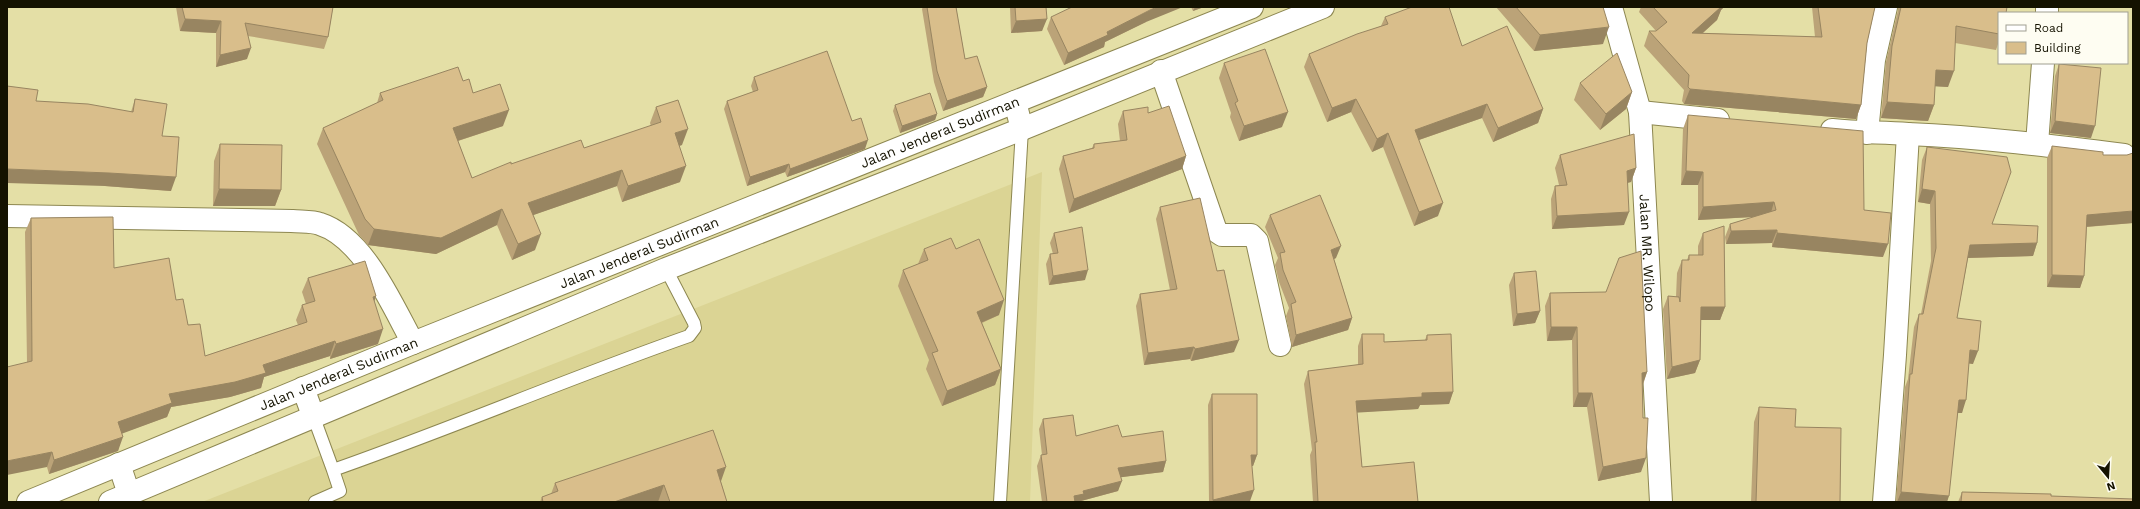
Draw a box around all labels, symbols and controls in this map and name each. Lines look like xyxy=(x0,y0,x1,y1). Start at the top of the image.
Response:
legend xyxy=(1998,12,2128,64)
text: Road xyxy=(2034,21,2063,35)
text: Building xyxy=(2034,41,2081,55)
street label: Jalan Jenderal Sudirman xyxy=(858,93,1022,171)
street label: Jalan MR. Wilopo xyxy=(1636,194,1659,312)
street label: Jalan Jenderal Sudirman xyxy=(557,213,721,292)
street label: Jalan Jenderal Sudirman xyxy=(257,334,420,414)
north arrow xyxy=(2088,457,2128,497)
text: N xyxy=(2105,479,2117,493)

